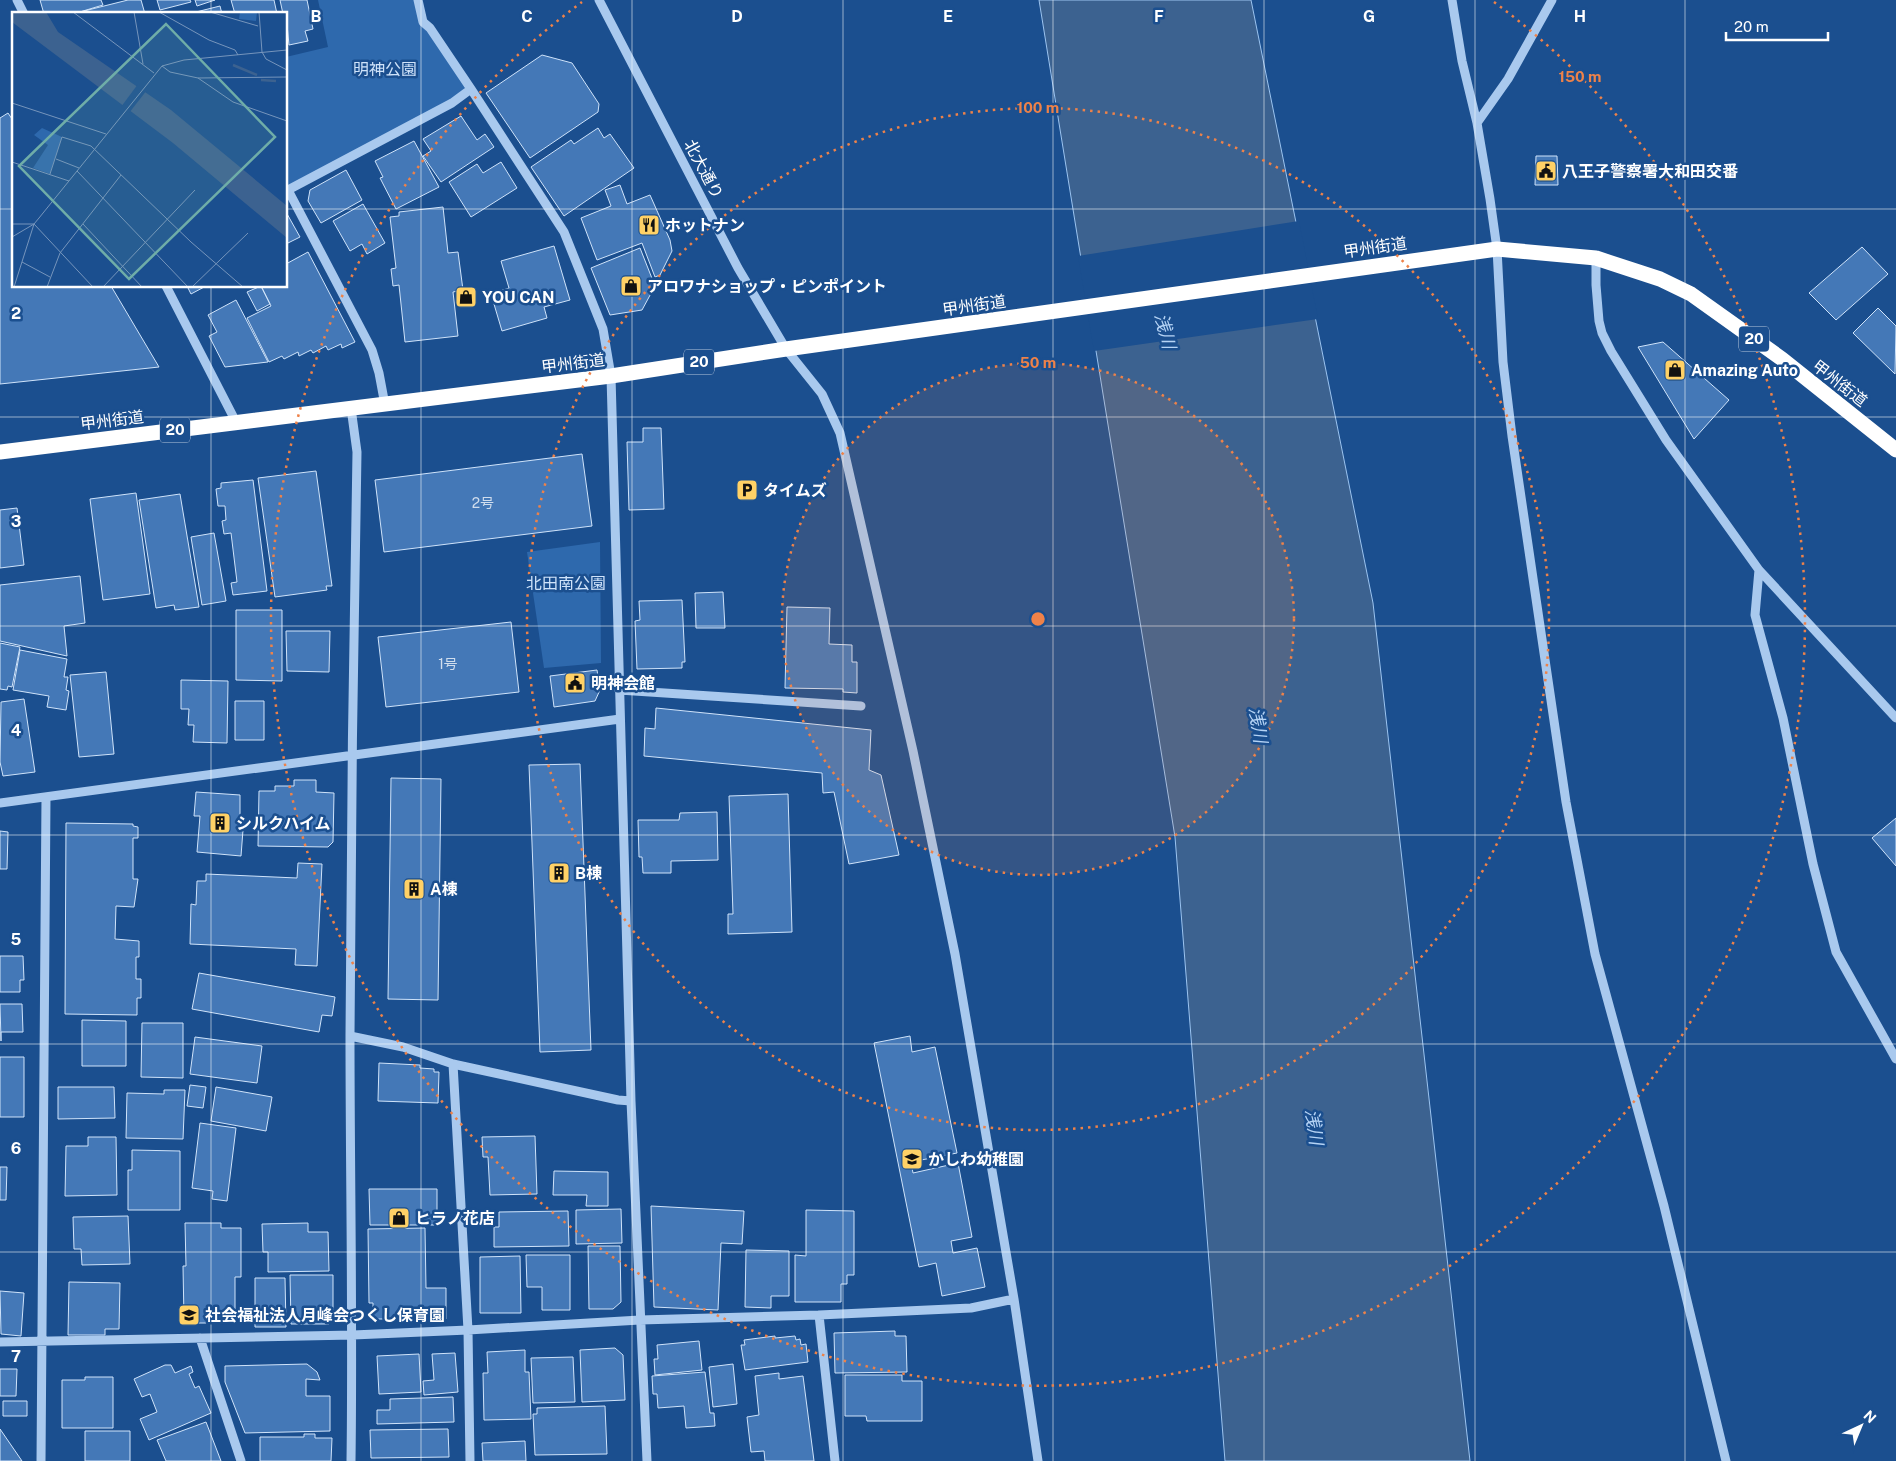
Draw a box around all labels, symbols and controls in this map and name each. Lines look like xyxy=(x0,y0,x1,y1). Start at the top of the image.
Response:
text: B xyxy=(311,7,322,26)
text: C xyxy=(521,7,533,26)
text: D xyxy=(731,7,743,26)
text: E xyxy=(943,7,953,26)
text: F xyxy=(1154,7,1164,26)
text: G xyxy=(1363,7,1375,26)
text: H xyxy=(1574,7,1586,26)
scale bar xyxy=(1726,10,1828,42)
inset map xyxy=(12,12,288,288)
text: 20 m xyxy=(1734,18,1769,35)
park label: 明神公園 xyxy=(353,60,417,79)
text: 150 m xyxy=(1558,68,1602,85)
text: 100 m xyxy=(1017,99,1059,116)
street label: 北大通り xyxy=(680,137,727,202)
public building icon: 八王子警察署大和田交番 xyxy=(1534,159,1558,183)
place label: 八王子警察署大和田交番 xyxy=(1562,162,1738,181)
restaurant icon: ホットナン xyxy=(637,213,661,237)
place label: ホットナン xyxy=(665,216,745,235)
street label: 甲州街道 xyxy=(1342,234,1408,261)
shop icon: アロワナショップ・ピンポイント xyxy=(619,274,643,298)
place label: アロワナショップ・ピンポイント xyxy=(647,277,887,296)
shop icon: YOU CAN xyxy=(454,285,478,309)
place label: YOU CAN xyxy=(482,288,554,307)
street label: 甲州街道 xyxy=(941,292,1007,319)
text: 2 xyxy=(11,304,21,323)
water label: 浅川 xyxy=(1151,311,1181,353)
road number: 20 xyxy=(1739,326,1769,352)
street label: 甲州街道 xyxy=(540,350,606,377)
road number: 20 xyxy=(684,350,714,374)
text: 50 m xyxy=(1020,354,1056,371)
street label: 甲州街道 xyxy=(1809,356,1871,411)
shop icon: Amazing Auto xyxy=(1663,358,1687,382)
place label: Amazing Auto xyxy=(1691,361,1798,380)
street label: 甲州街道 xyxy=(79,407,145,434)
road number: 20 xyxy=(160,418,190,442)
parking icon: タイムズ xyxy=(735,478,759,502)
place label: タイムズ xyxy=(763,481,827,500)
house number: 2号 xyxy=(472,495,494,511)
text: 3 xyxy=(11,512,21,531)
park label: 北田南公園 xyxy=(526,574,606,593)
centre of rings xyxy=(1029,610,1047,628)
house number: 1号 xyxy=(438,656,458,672)
public building icon: 明神会館 xyxy=(563,671,587,695)
place label: 明神会館 xyxy=(591,674,655,693)
water label: 浅川 xyxy=(1245,706,1272,746)
text: 4 xyxy=(11,721,22,740)
building icon: シルクハイム xyxy=(208,811,232,835)
place label: シルクハイム xyxy=(236,814,331,833)
building icon: B棟 xyxy=(547,861,571,885)
place label: B棟 xyxy=(575,864,602,883)
building icon: A棟 xyxy=(402,877,426,901)
place label: A棟 xyxy=(430,880,458,899)
text: 5 xyxy=(11,930,22,949)
water label: 浅川 xyxy=(1302,1108,1328,1148)
text: 6 xyxy=(11,1139,21,1158)
school or university icon: かしわ幼稚園 xyxy=(900,1147,924,1171)
place label: かしわ幼稚園 xyxy=(928,1150,1024,1169)
shop icon: ヒラノ花店 xyxy=(387,1206,411,1230)
place label: ヒラノ花店 xyxy=(415,1209,495,1228)
school or university icon: 社会福祉法人月峰会つくし保育園 xyxy=(177,1303,201,1327)
place label: 社会福祉法人月峰会つくし保育園 xyxy=(205,1306,445,1325)
text: 7 xyxy=(11,1347,21,1366)
north arrow xyxy=(1836,1401,1886,1451)
text: N xyxy=(1861,1407,1880,1426)

